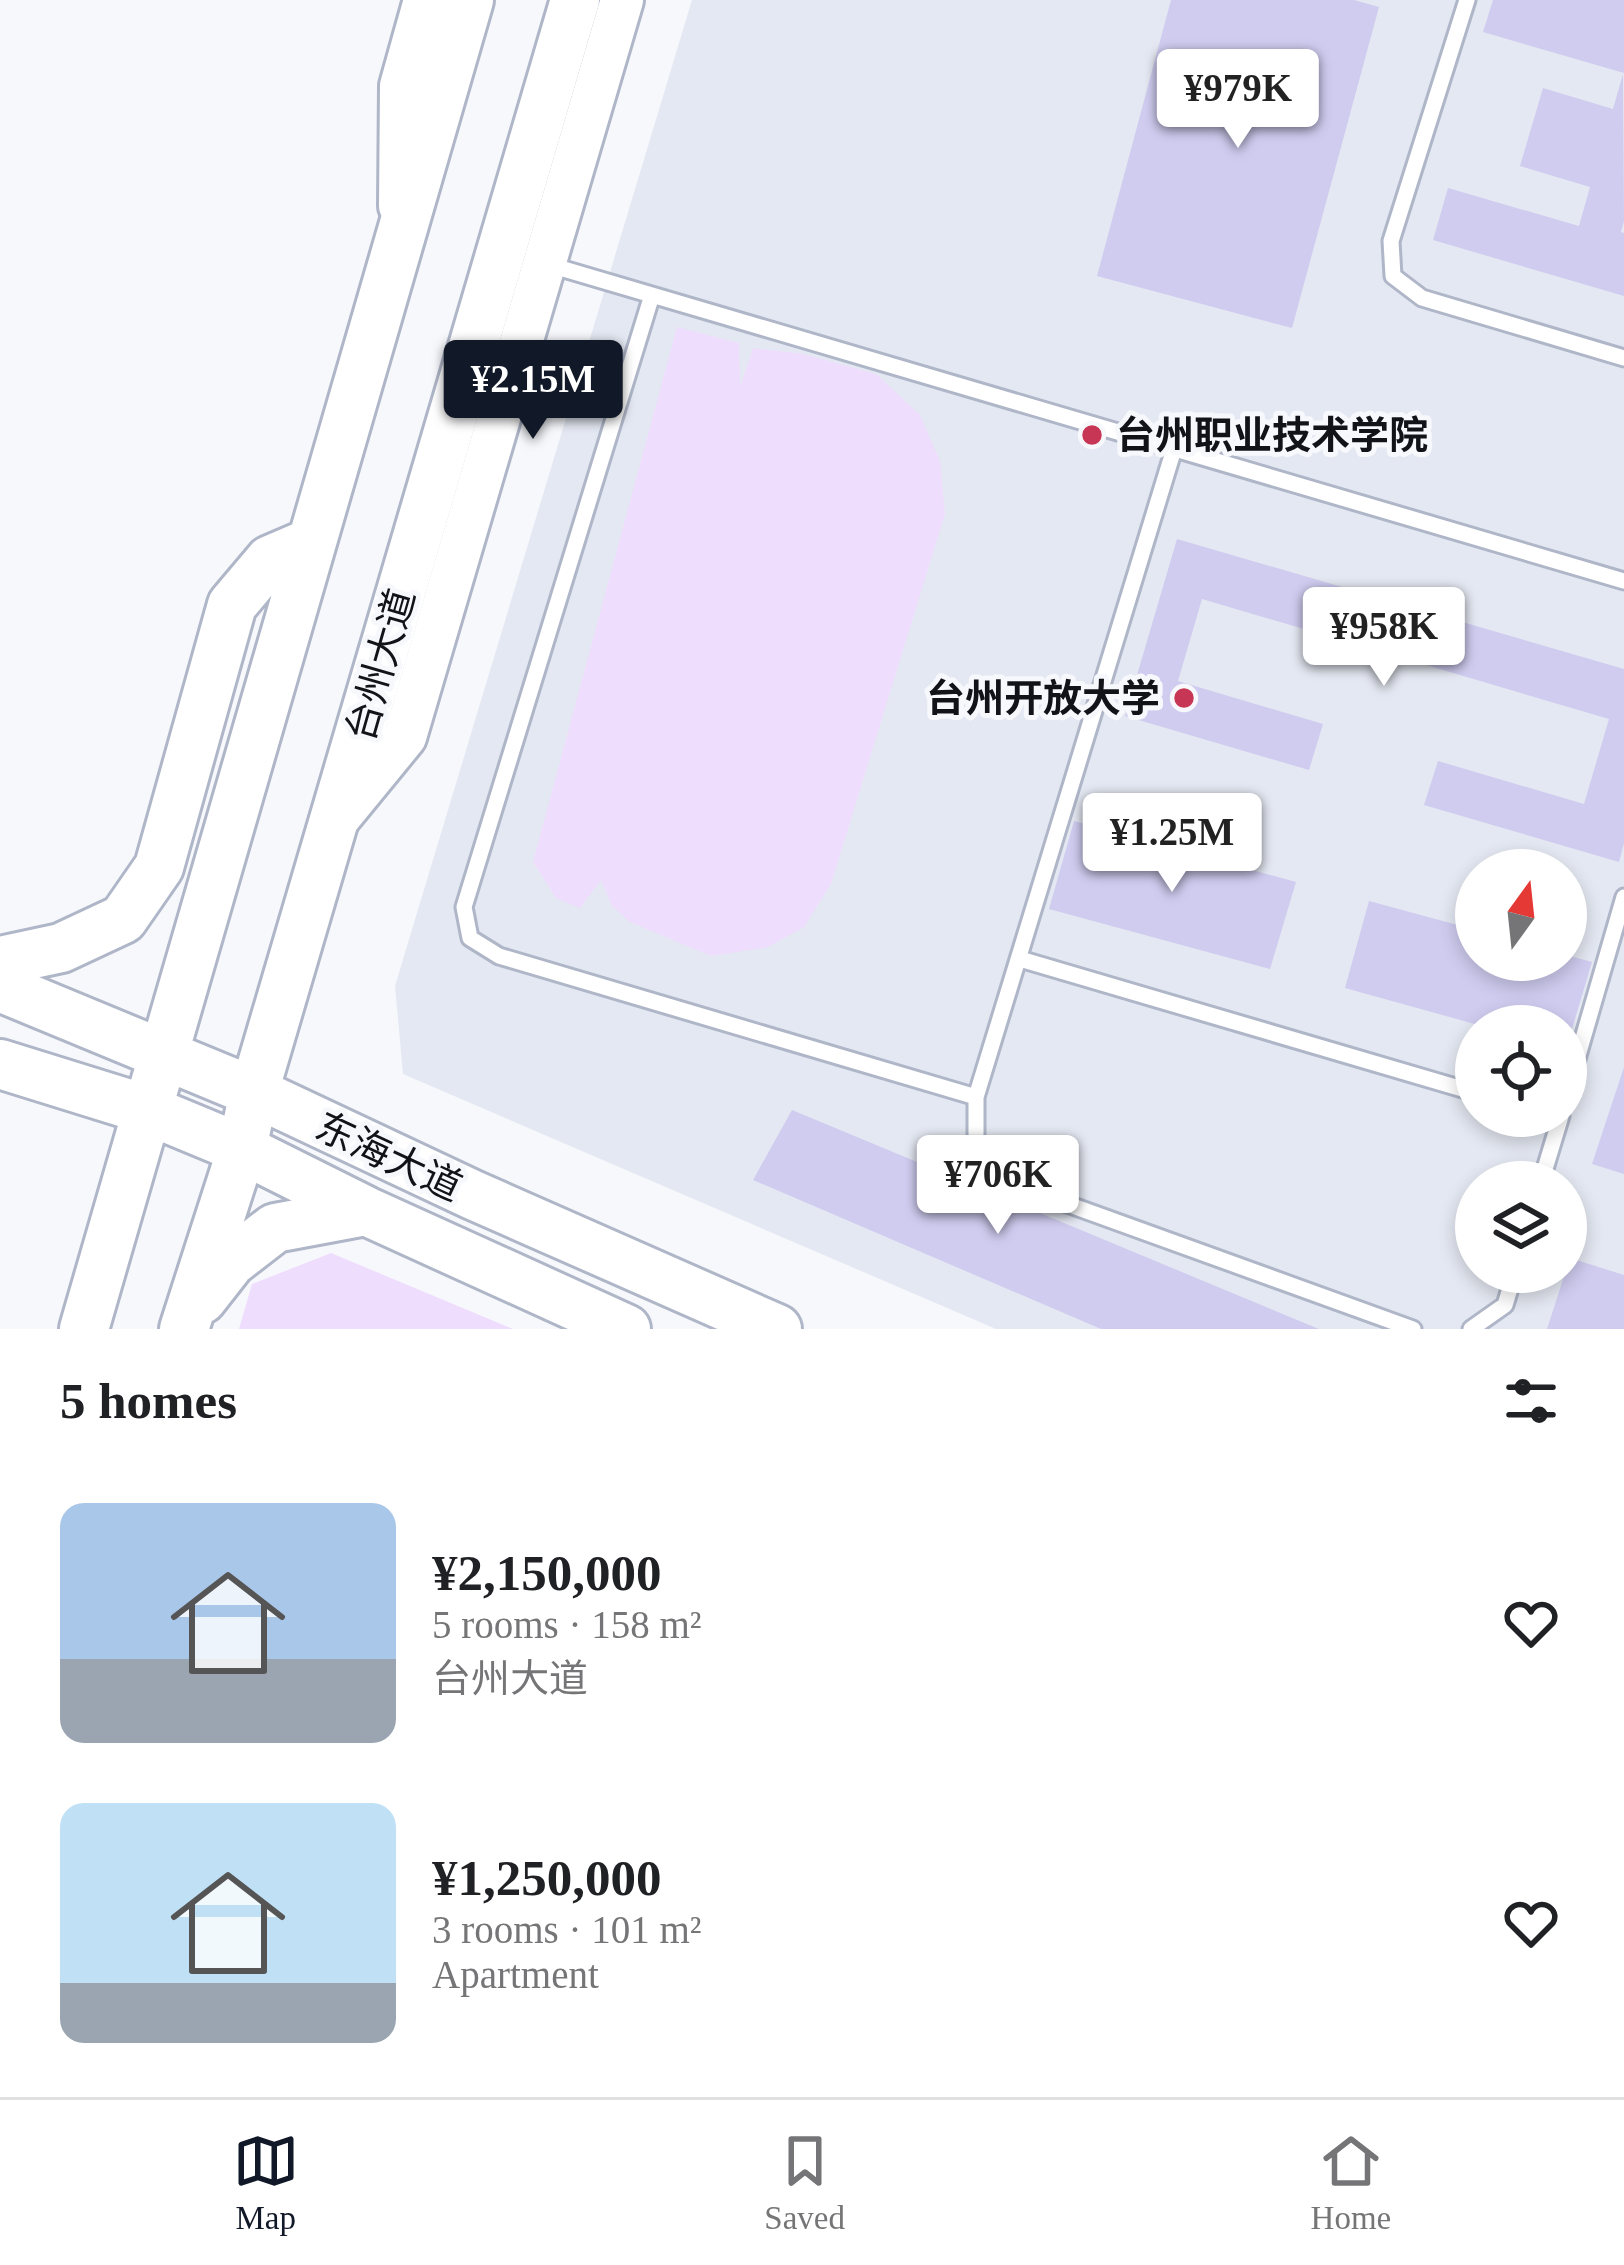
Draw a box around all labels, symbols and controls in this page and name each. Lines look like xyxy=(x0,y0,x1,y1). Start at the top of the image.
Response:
pin: ¥979K xyxy=(1154,49,1322,151)
text: ¥979K xyxy=(1184,66,1292,109)
pin: ¥2.15M xyxy=(435,340,631,442)
text: ¥2.15M xyxy=(471,357,595,400)
place label: 台州职业技术学院 xyxy=(1116,414,1428,457)
marker: 台州职业技术学院 xyxy=(1079,422,1105,448)
street label: 台州大道 xyxy=(338,584,423,746)
pin: ¥958K xyxy=(1300,587,1468,689)
text: ¥958K xyxy=(1330,604,1438,647)
place label: 台州开放大学 xyxy=(926,677,1160,720)
marker: 台州开放大学 xyxy=(1171,685,1197,711)
pin: ¥1.25M xyxy=(1074,793,1270,895)
text: ¥1.25M xyxy=(1110,810,1234,853)
north arrow xyxy=(1455,849,1587,981)
map controls xyxy=(1455,849,1587,1293)
button: locate xyxy=(1455,1005,1587,1137)
street label: 东海大道 xyxy=(309,1104,469,1209)
pin: ¥706K xyxy=(914,1135,1082,1237)
text: ¥706K xyxy=(944,1152,1052,1195)
button: layers xyxy=(1455,1161,1587,1293)
icon: filters xyxy=(1498,1368,1564,1434)
text: 5 homes xyxy=(60,1373,237,1429)
text: ¥2,150,000 xyxy=(432,1545,662,1601)
icon: home xyxy=(156,1551,300,1695)
icon: heart xyxy=(1498,1590,1564,1656)
text: 5 rooms · 158 m² xyxy=(432,1603,702,1646)
text: 台州大道 xyxy=(432,1657,588,1700)
text: ¥1,250,000 xyxy=(432,1850,662,1906)
icon: home xyxy=(156,1851,300,1995)
icon: heart xyxy=(1498,1890,1564,1956)
text: 3 rooms · 101 m² xyxy=(432,1908,702,1951)
text: Apartment xyxy=(432,1953,599,1996)
tab: Map xyxy=(233,2128,299,2237)
tab: Saved xyxy=(764,2128,845,2237)
tab: Home xyxy=(1311,2128,1391,2237)

